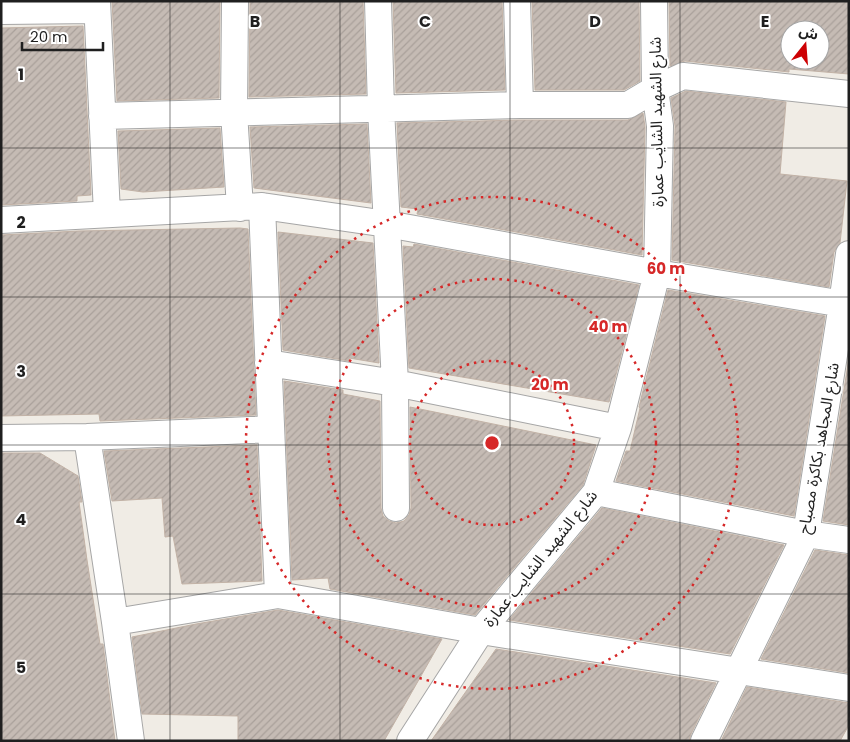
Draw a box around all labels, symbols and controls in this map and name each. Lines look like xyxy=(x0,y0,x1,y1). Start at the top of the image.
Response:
text: B xyxy=(250,10,260,33)
text: C xyxy=(419,10,431,33)
text: D xyxy=(589,10,601,33)
text: E xyxy=(761,10,769,33)
scale bar xyxy=(22,20,104,52)
north arrow xyxy=(780,20,830,70)
text: ش xyxy=(797,20,821,45)
text: 20 m xyxy=(30,26,68,47)
street label: شارع الشهيد الشايب عمارة xyxy=(644,37,670,207)
text: 1 xyxy=(18,63,24,86)
text: 2 xyxy=(16,211,26,234)
text: 60 m xyxy=(647,258,685,279)
text: 40 m xyxy=(588,316,628,337)
text: 3 xyxy=(16,360,26,383)
street label: شارع المجاهد بكاكرة مصباح xyxy=(792,361,846,536)
text: 20 m xyxy=(531,374,569,395)
centre of rings xyxy=(483,434,501,452)
street label: شارع الشهيد الشايب عمارة xyxy=(478,485,604,632)
text: 4 xyxy=(16,508,27,531)
text: 5 xyxy=(16,656,26,679)

